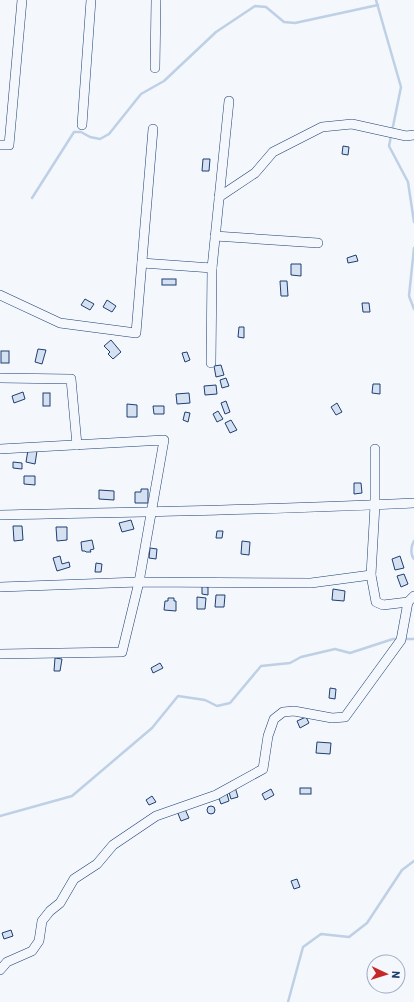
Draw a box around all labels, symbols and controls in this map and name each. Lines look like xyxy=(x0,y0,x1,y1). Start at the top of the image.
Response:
north arrow xyxy=(366,954,406,994)
text: N xyxy=(390,971,403,979)

